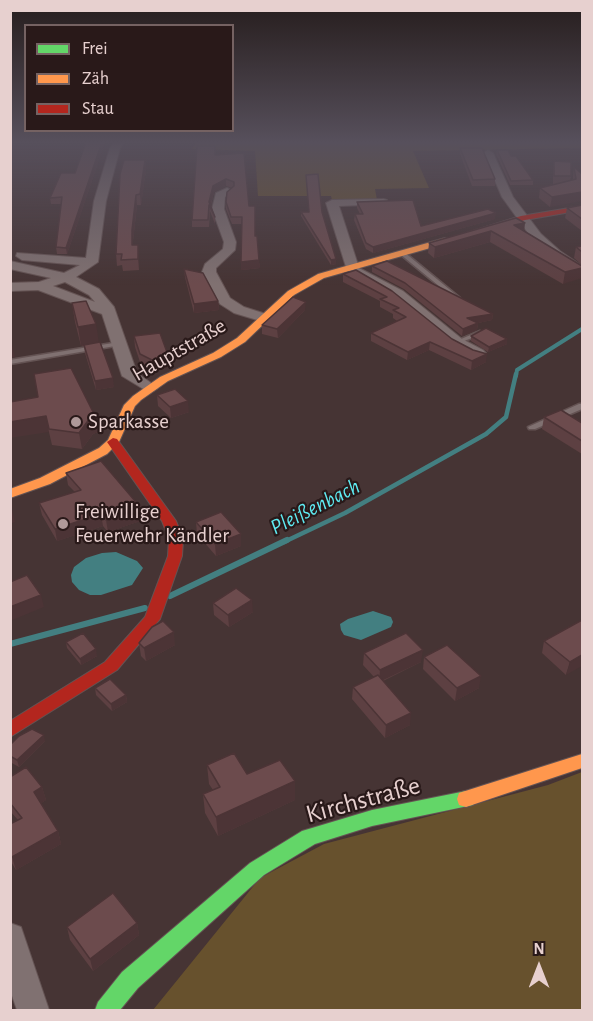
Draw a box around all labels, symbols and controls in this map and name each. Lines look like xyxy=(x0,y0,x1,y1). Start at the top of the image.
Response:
legend xyxy=(24,24,234,132)
text: Frei xyxy=(82,40,108,58)
text: Zäh xyxy=(82,70,109,88)
text: Stau xyxy=(82,100,114,118)
street label: Hauptstraße xyxy=(128,313,230,387)
place label: Sparkasse xyxy=(88,409,169,435)
marker: Sparkasse xyxy=(69,415,83,429)
water label: Pleißenbach xyxy=(266,473,364,541)
place label: Freiwillige Feuerwehr Kändler xyxy=(75,499,229,549)
marker: Freiwillige Feuerwehr Kändler xyxy=(56,517,70,531)
street label: Kirchstraße xyxy=(303,770,423,830)
north arrow xyxy=(509,937,569,997)
text: N xyxy=(533,941,545,957)

